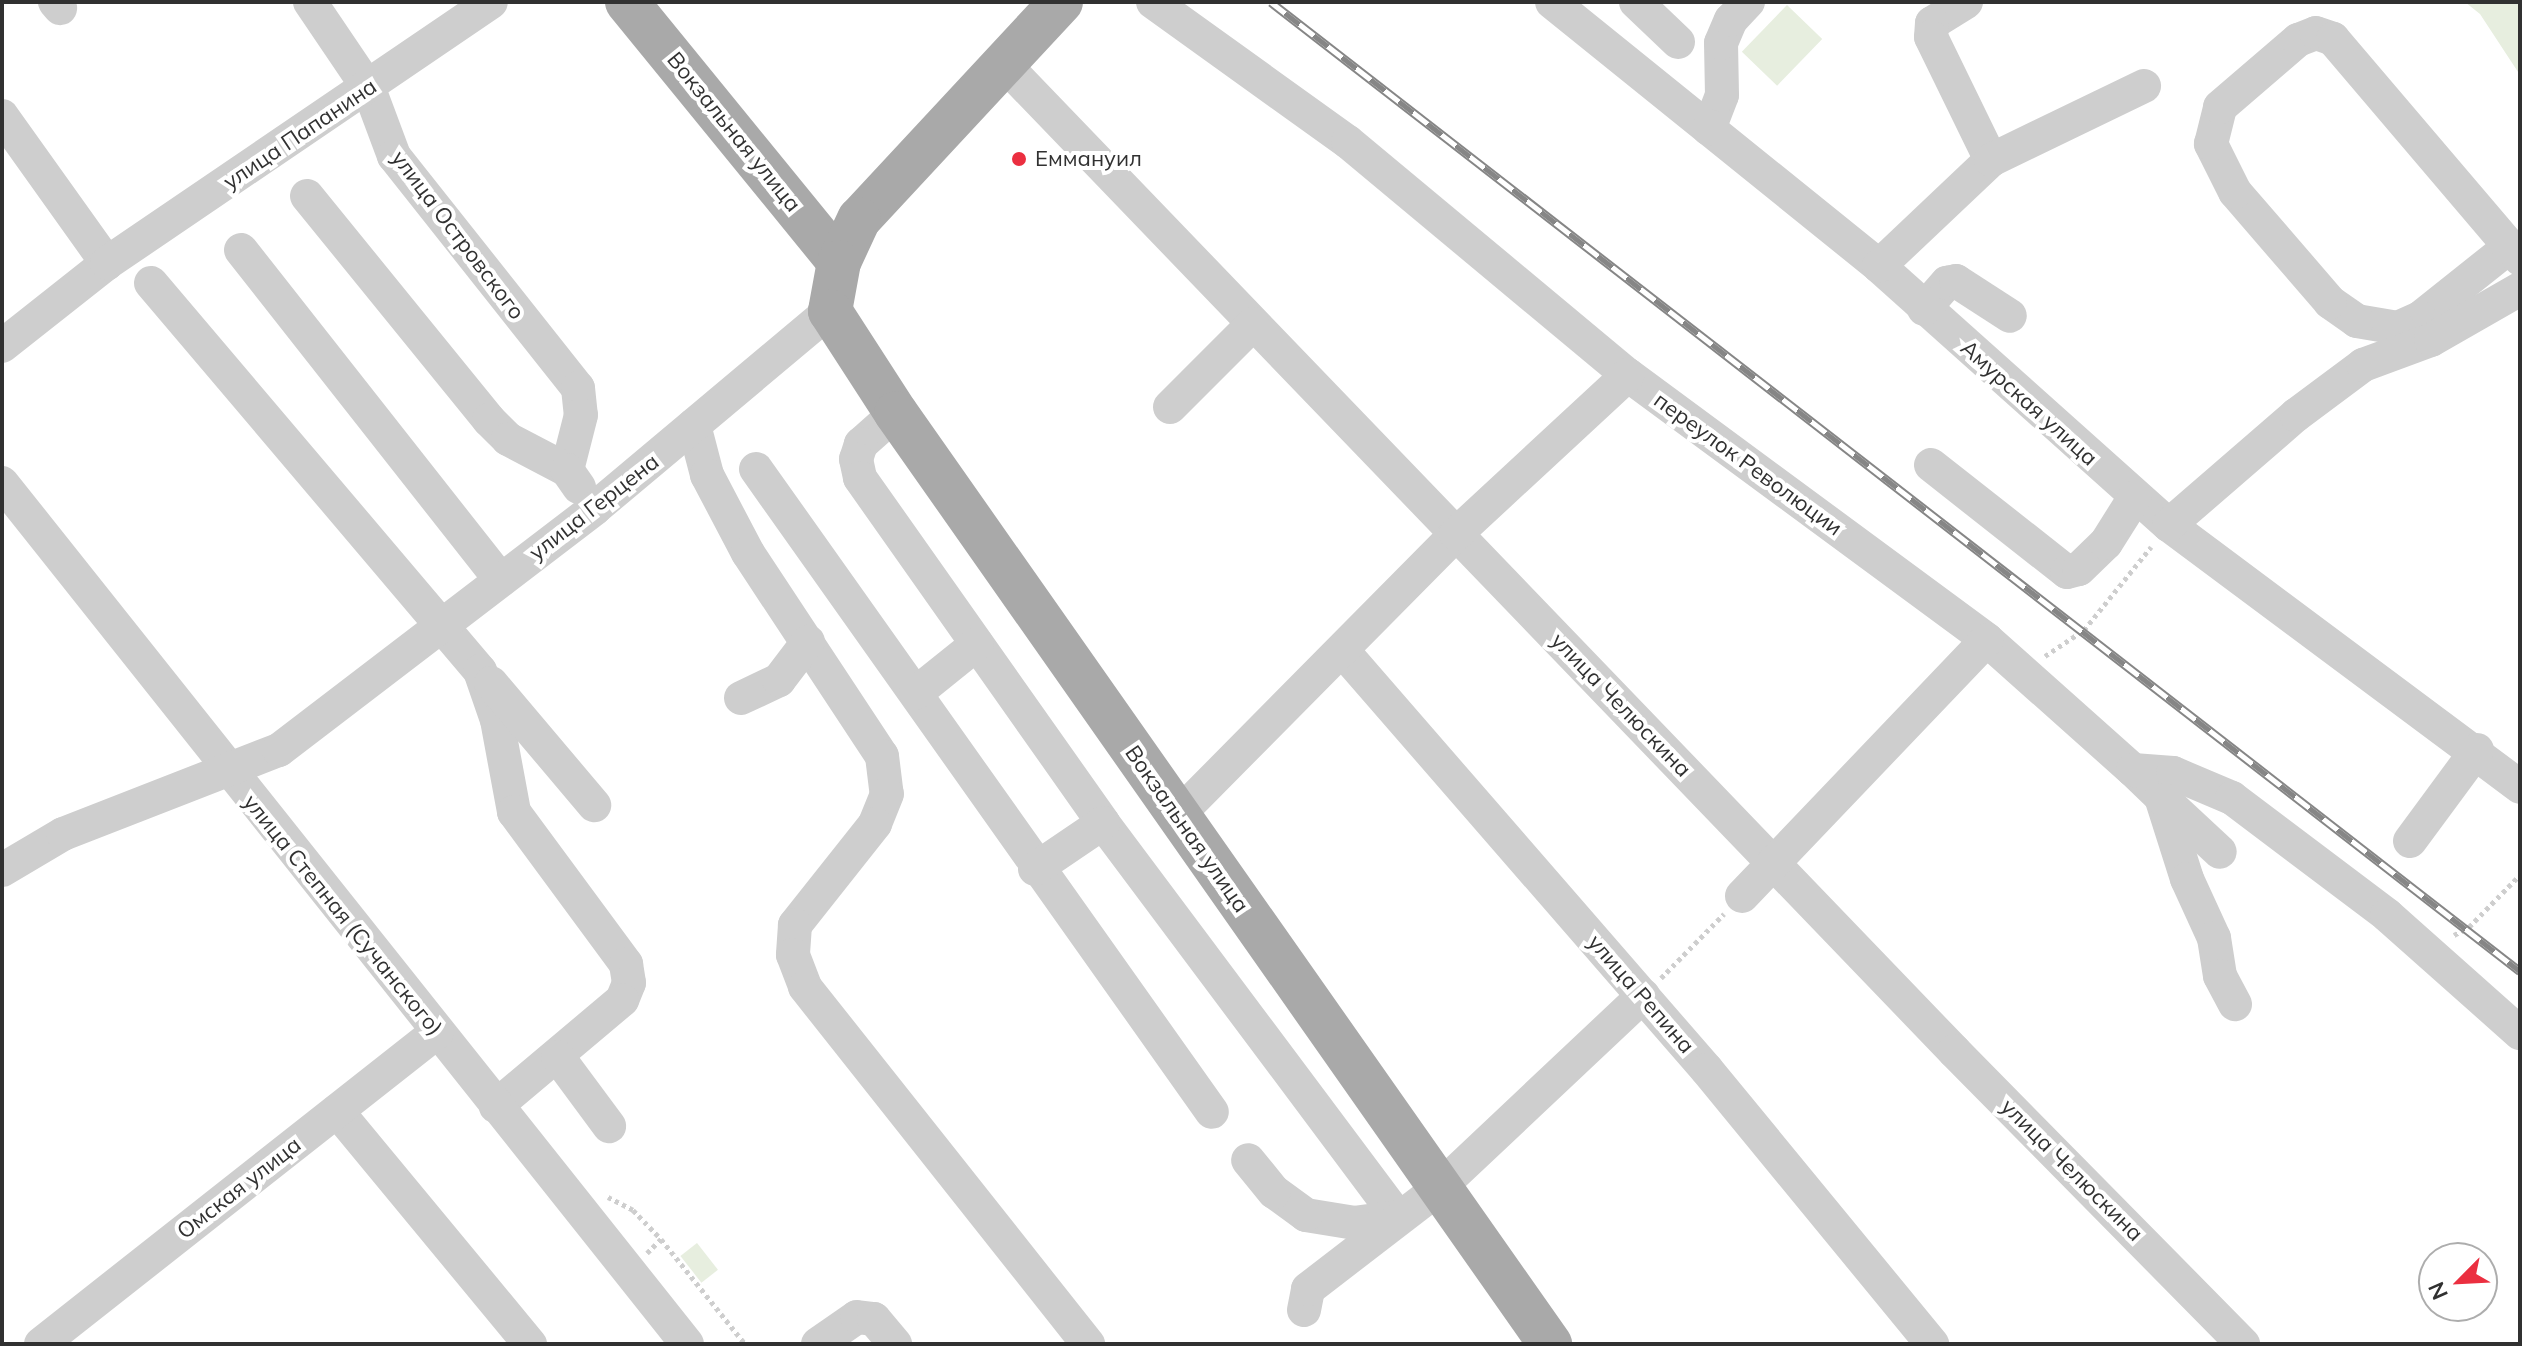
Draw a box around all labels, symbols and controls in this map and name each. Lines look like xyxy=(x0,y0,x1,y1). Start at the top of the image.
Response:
street label: Вокзальная улица xyxy=(662,47,806,217)
street label: улица Папанина xyxy=(218,73,382,195)
street label: улица Островского xyxy=(386,145,530,325)
place label: Еммануил xyxy=(1035,146,1142,172)
marker: Еммануил xyxy=(1010,150,1028,168)
street label: Амурская улица xyxy=(1955,335,2103,471)
street label: переулок Революции xyxy=(1649,387,1847,541)
street label: улица Герцена xyxy=(524,448,664,566)
street label: улица Челюскина xyxy=(1545,627,1697,783)
street label: Вокзальная улица xyxy=(1119,740,1255,918)
street label: улица Степная (Сучанского) xyxy=(238,789,448,1041)
street label: улица Репина xyxy=(1582,929,1700,1059)
street label: улица Челюскина xyxy=(1995,1093,2149,1247)
street label: Омская улица xyxy=(172,1131,306,1245)
north arrow xyxy=(2418,1242,2498,1322)
text: N xyxy=(2422,1278,2454,1304)

